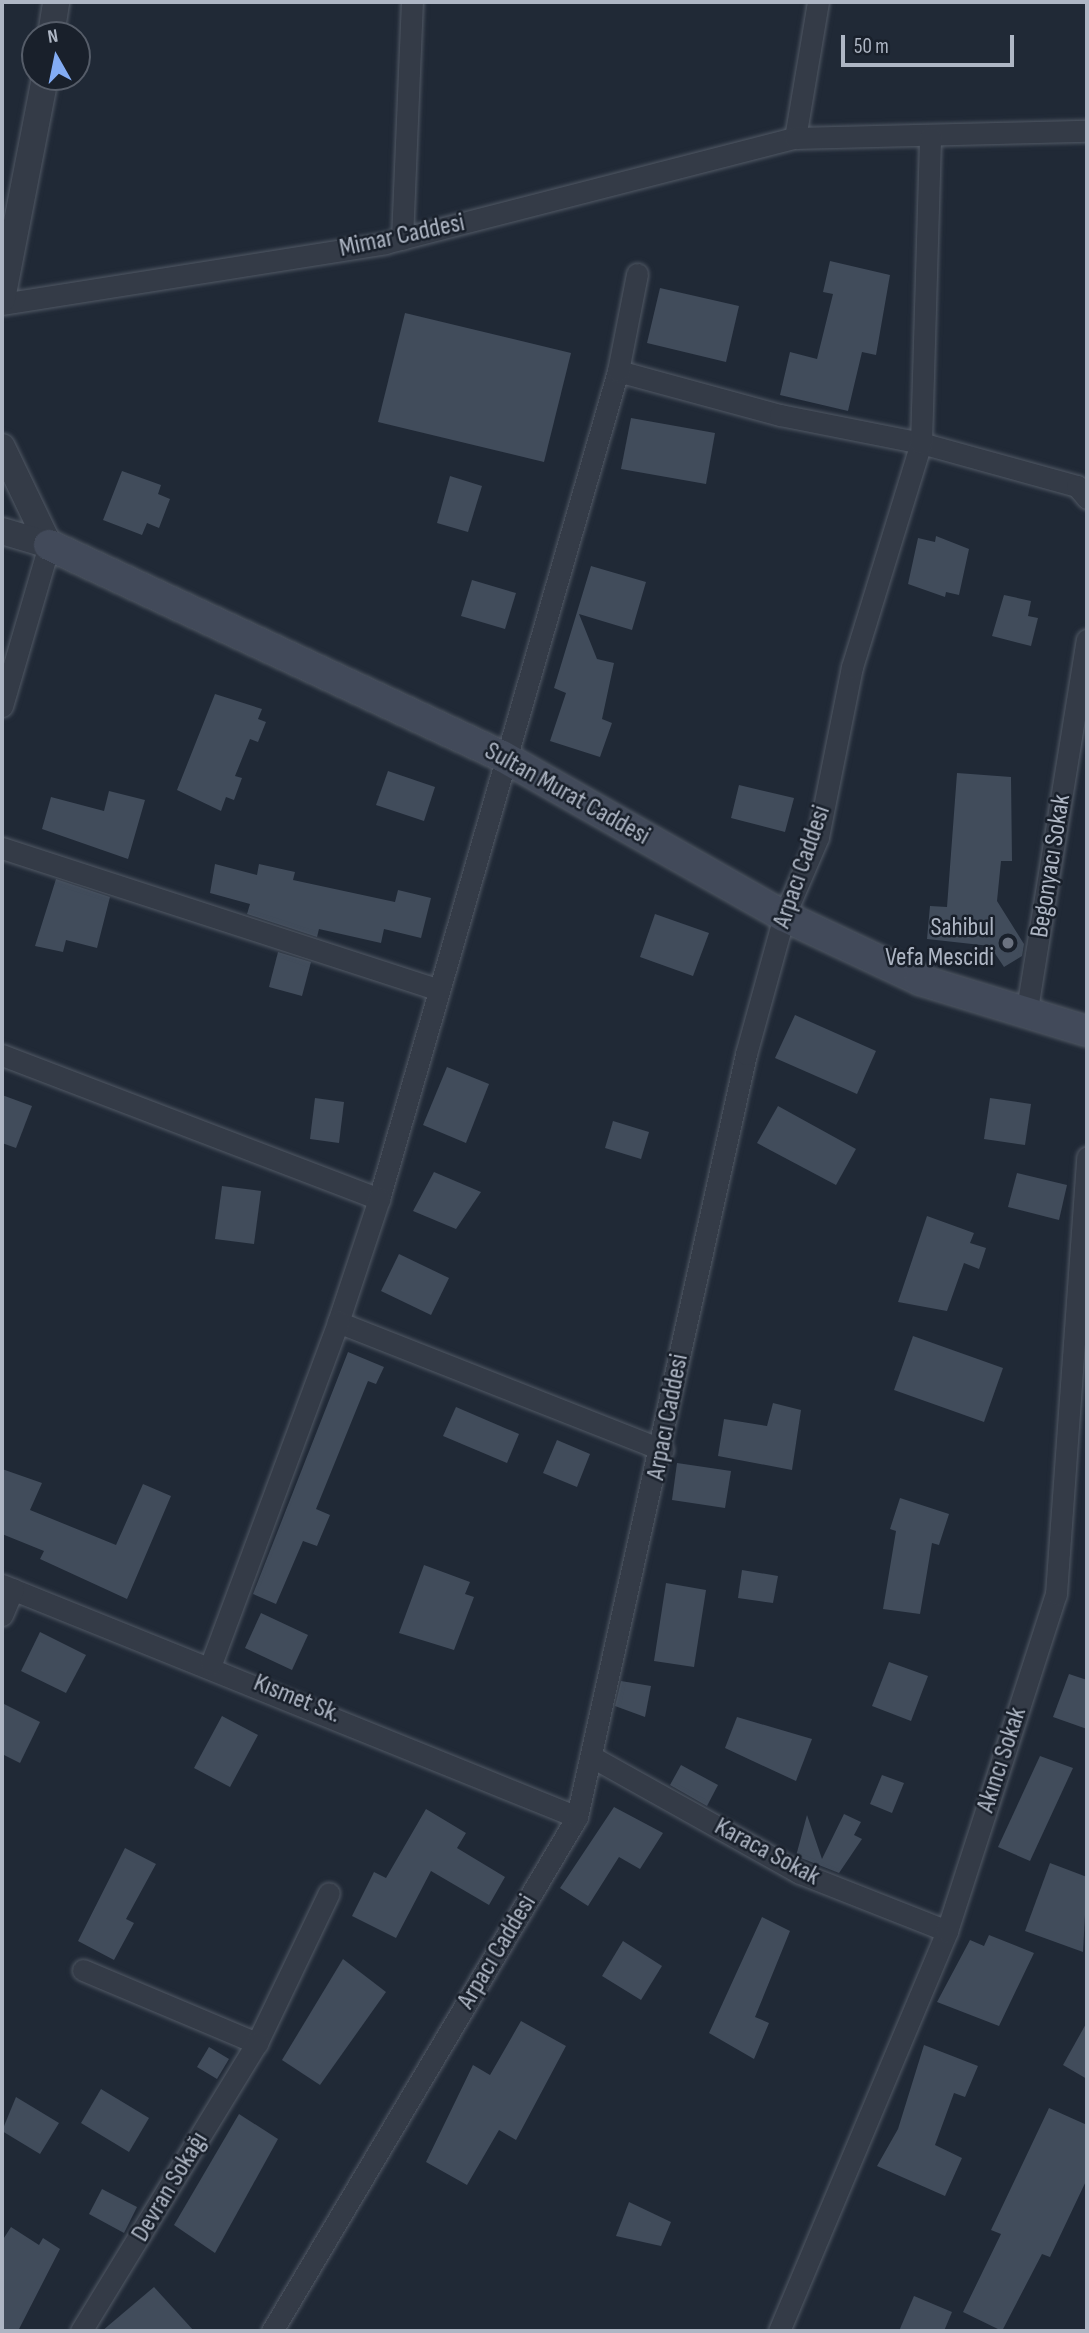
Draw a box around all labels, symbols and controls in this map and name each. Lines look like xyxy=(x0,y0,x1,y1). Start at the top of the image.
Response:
north arrow xyxy=(21,21,91,91)
scale bar xyxy=(844,21,1017,65)
text: N xyxy=(46,25,60,49)
text: 50 m xyxy=(854,34,889,59)
street label: Mimar Caddesi xyxy=(337,208,467,264)
street label: Sultan Murat Caddesi xyxy=(479,736,655,852)
street label: Begonyacı Sokak xyxy=(1024,792,1078,940)
street label: Arpacı Caddesi xyxy=(766,802,838,932)
place label: Sahibul Vefa Mescidi xyxy=(885,912,994,974)
marker: Sahibul Vefa Mescidi xyxy=(1000,935,1016,951)
street label: Arpacı Caddesi xyxy=(641,1351,695,1483)
street label: Kısmet Sk. xyxy=(249,1668,345,1730)
street label: Akıncı Sokak xyxy=(970,1704,1034,1816)
street label: Karaca Sokak xyxy=(709,1811,825,1893)
street label: Arpacı Caddesi xyxy=(451,1889,543,2015)
street label: Devran Sokağı xyxy=(125,2126,215,2248)

